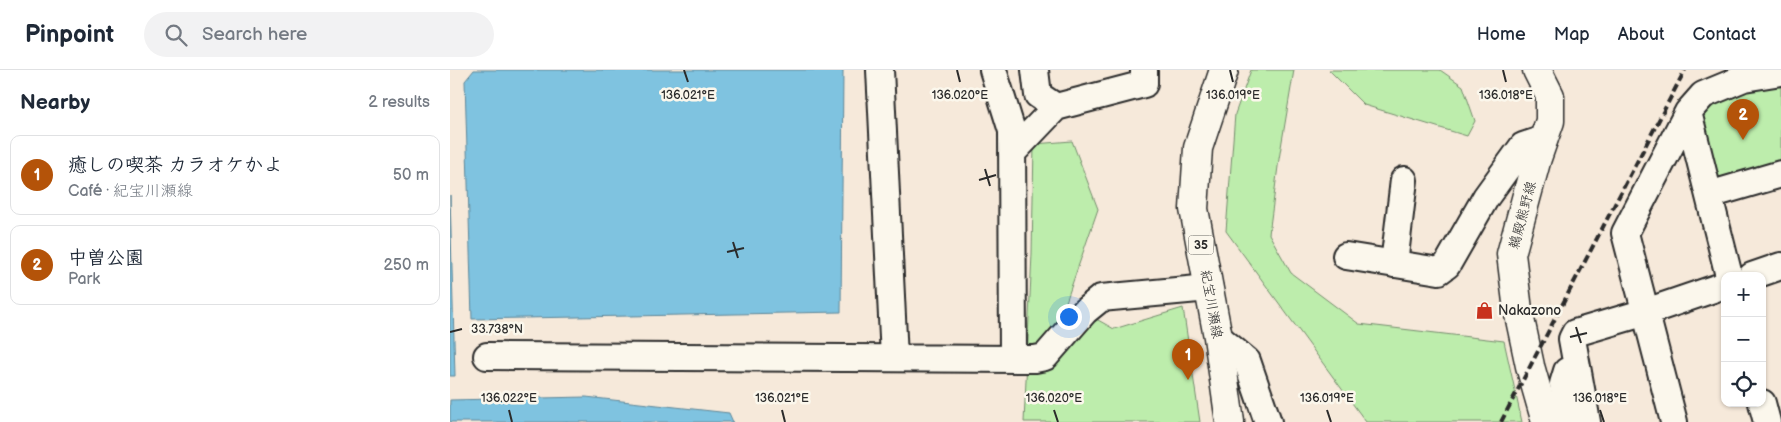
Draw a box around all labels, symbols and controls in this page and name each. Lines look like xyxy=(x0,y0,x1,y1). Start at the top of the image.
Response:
search box xyxy=(144,12,494,57)
text: Pinpoint xyxy=(25,20,114,49)
icon: search xyxy=(162,21,190,49)
text: Search here xyxy=(202,23,307,46)
text: Home xyxy=(1477,24,1526,45)
text: Map xyxy=(1554,24,1590,45)
text: About xyxy=(1618,24,1665,45)
text: Contact xyxy=(1693,24,1756,45)
text: 136.021°E xyxy=(661,88,715,103)
text: 136.020°E xyxy=(932,88,988,103)
text: 136.019°E xyxy=(1206,88,1260,103)
text: 136.018°E xyxy=(1479,88,1533,103)
text: Nearby xyxy=(20,90,90,115)
text: 2 results xyxy=(368,93,430,112)
pin: 2 xyxy=(1727,99,1759,140)
text: 癒しの喫茶 カラオケかよ xyxy=(68,154,283,177)
text: 1 xyxy=(34,166,40,185)
text: 50 m xyxy=(393,166,429,185)
street label: 鵜殿熊野線 xyxy=(1505,179,1540,251)
text: Café · 紀宝川瀬線 xyxy=(68,182,193,201)
road number: 35 xyxy=(1188,236,1214,254)
text: 中曽公園 xyxy=(68,247,144,270)
text: 2 xyxy=(32,256,42,275)
text: 250 m xyxy=(383,256,429,275)
street label: 紀宝川瀬線 xyxy=(1197,268,1226,340)
text: Park xyxy=(68,270,100,289)
map controls xyxy=(1721,272,1766,407)
button: + xyxy=(1721,272,1766,317)
shop icon: Nakazono xyxy=(1474,300,1494,320)
place label: Nakazono xyxy=(1498,302,1561,319)
your location xyxy=(1056,304,1082,330)
button: − xyxy=(1721,317,1766,362)
text: 33.738°N xyxy=(471,322,523,337)
pin: 1 xyxy=(1172,339,1204,380)
button: locate xyxy=(1721,362,1766,407)
text: 136.022°E xyxy=(481,391,537,406)
text: 136.021°E xyxy=(755,391,809,406)
text: 136.020°E xyxy=(1026,391,1082,406)
text: 136.019°E xyxy=(1300,391,1354,406)
text: 136.018°E xyxy=(1573,391,1627,406)

